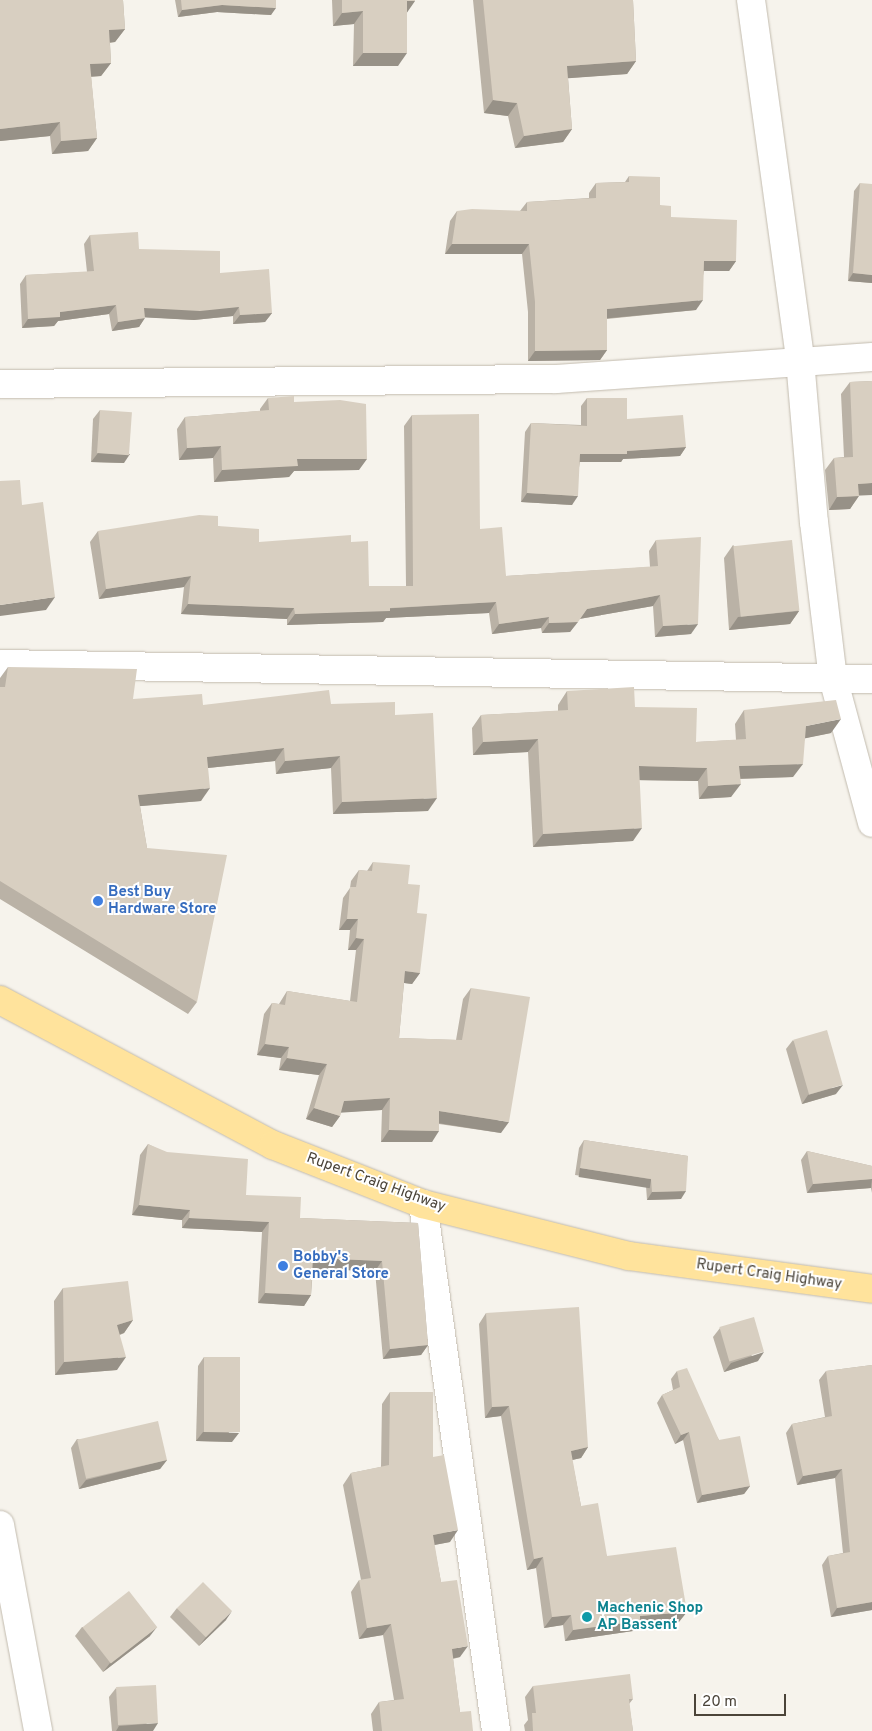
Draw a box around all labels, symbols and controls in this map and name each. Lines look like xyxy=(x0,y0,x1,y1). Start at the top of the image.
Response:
place label: Best Buy Hardware Store xyxy=(108,883,217,918)
marker: Best Buy Hardware Store xyxy=(92,895,104,907)
street label: Rupert Craig Highway xyxy=(304,1149,448,1217)
place label: Bobby's General Store xyxy=(293,1248,389,1283)
street label: Rupert Craig Highway xyxy=(695,1256,843,1294)
marker: Bobby's General Store xyxy=(277,1260,289,1272)
place label: Machenic Shop AP Bassent xyxy=(597,1599,703,1634)
marker: Machenic Shop AP Bassent xyxy=(581,1611,593,1623)
scale bar xyxy=(697,1684,790,1716)
text: 20 m xyxy=(702,1693,737,1712)

